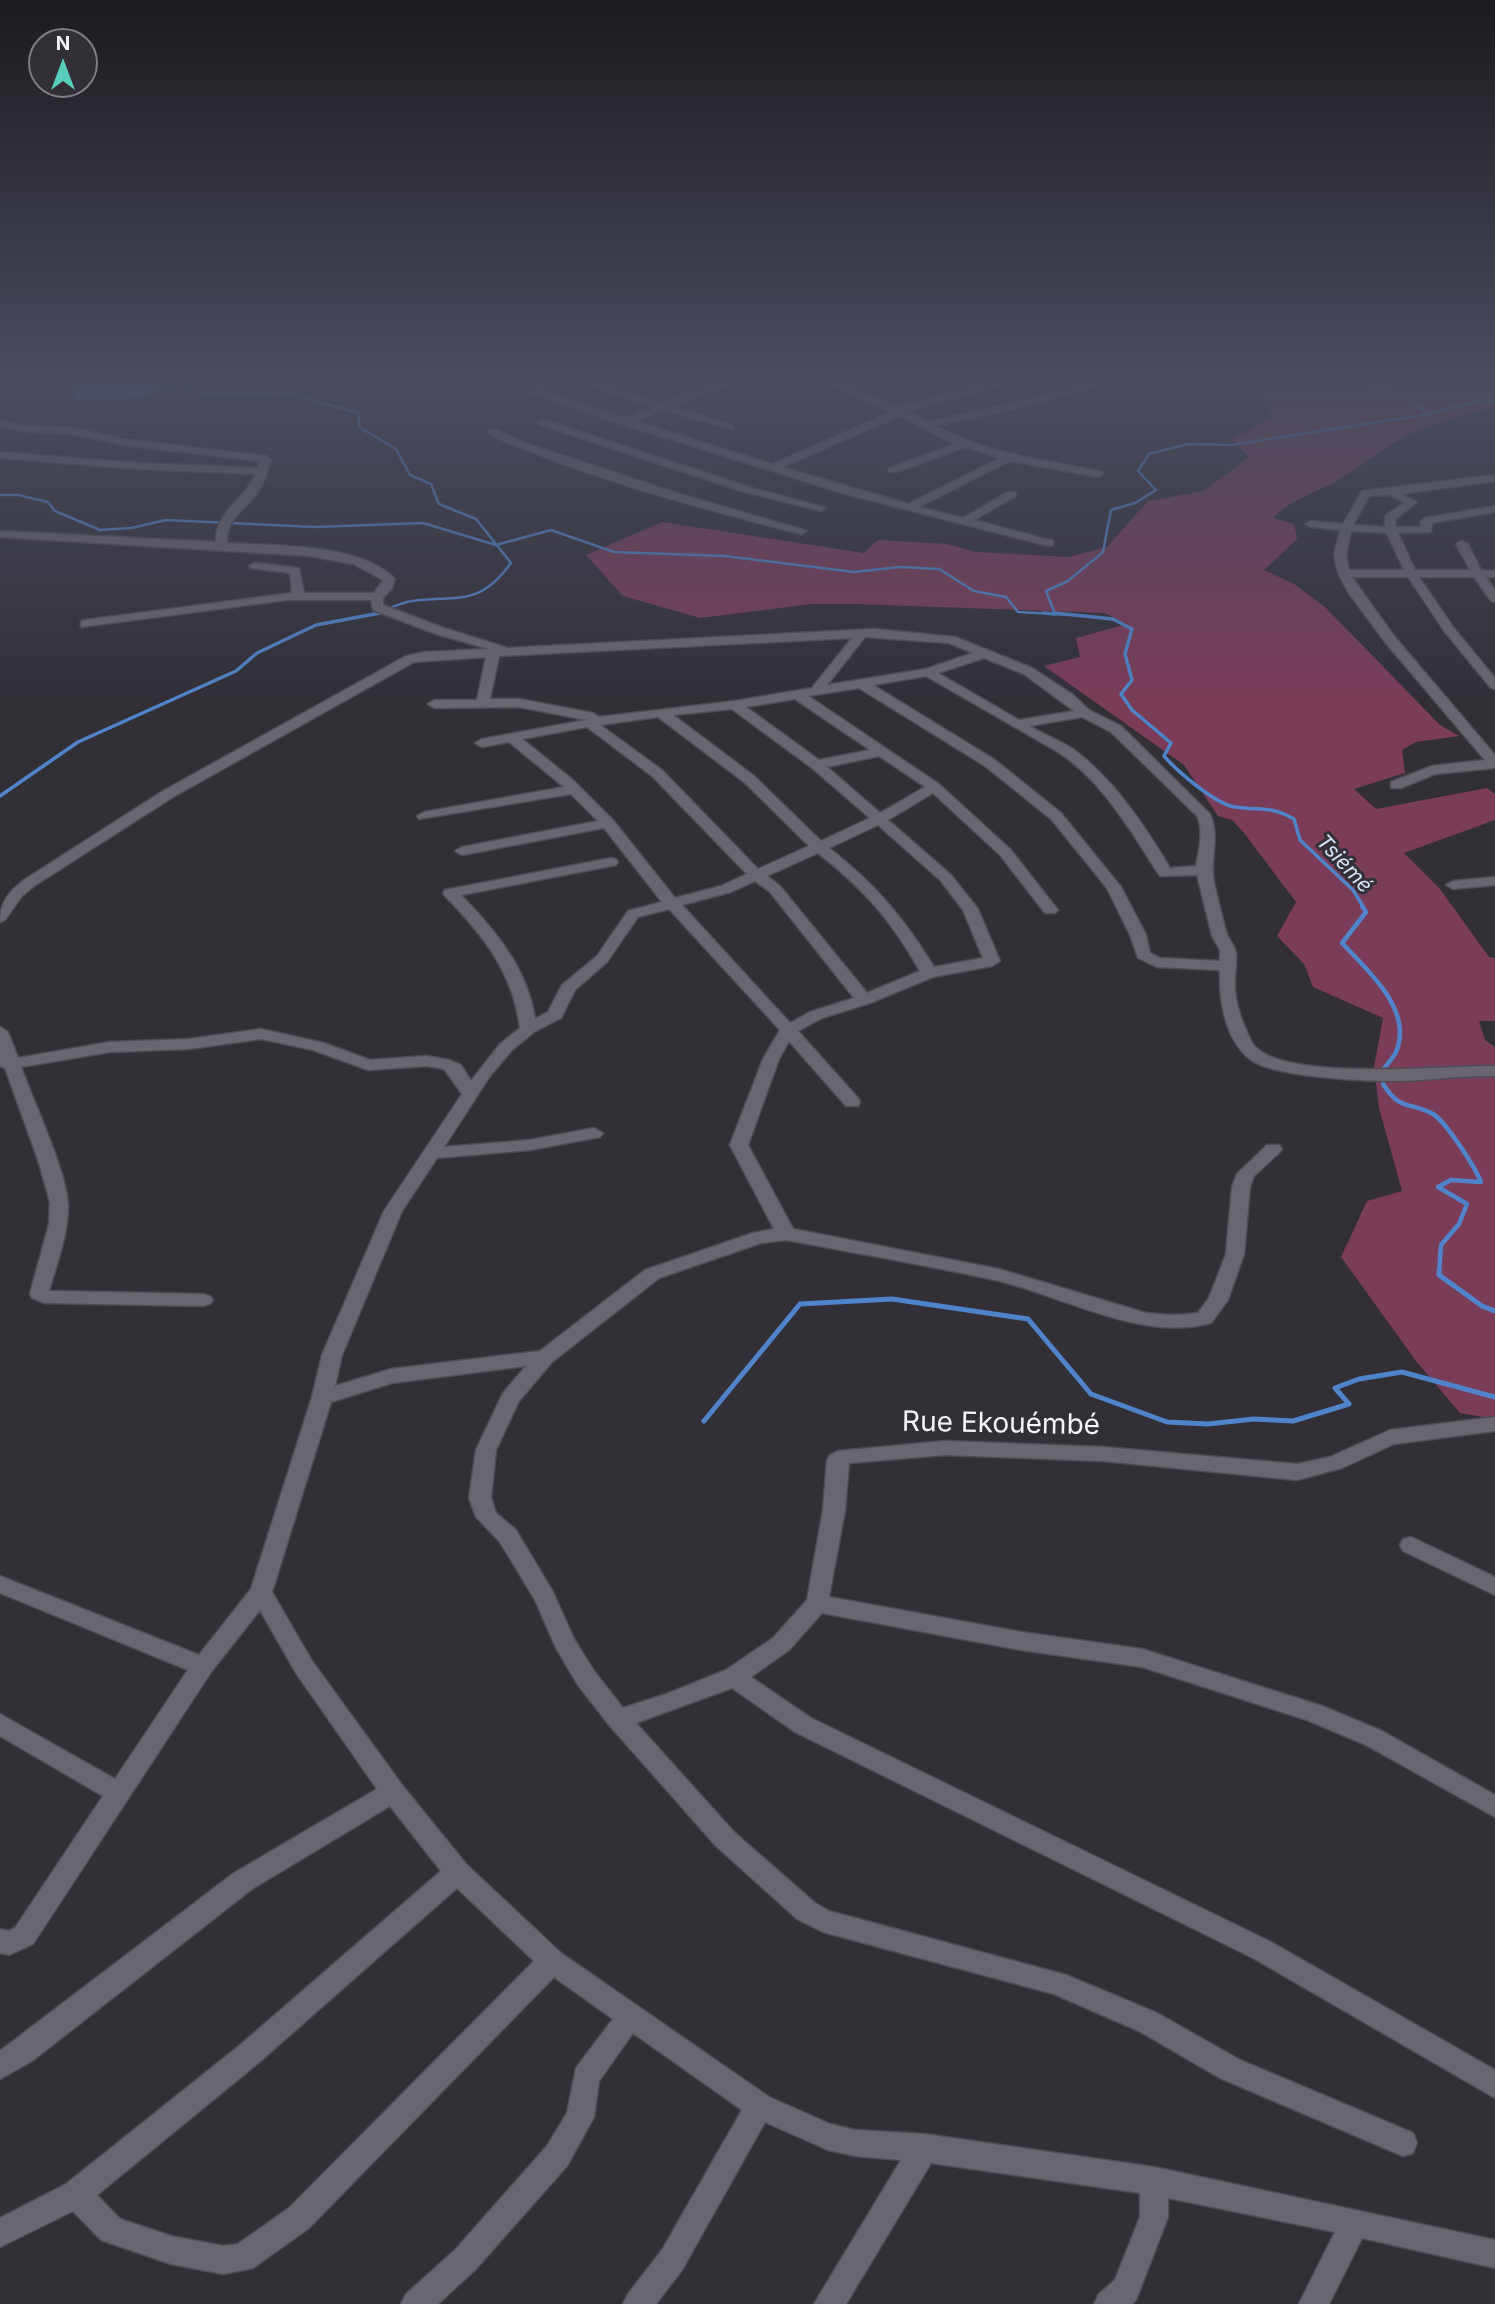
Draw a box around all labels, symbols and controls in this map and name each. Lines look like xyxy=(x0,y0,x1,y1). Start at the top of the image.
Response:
north arrow xyxy=(28,28,98,98)
text: N xyxy=(56,32,70,55)
water label: Tsiémé xyxy=(1311,830,1377,898)
street label: Rue Ekouémbé xyxy=(902,1405,1100,1443)

